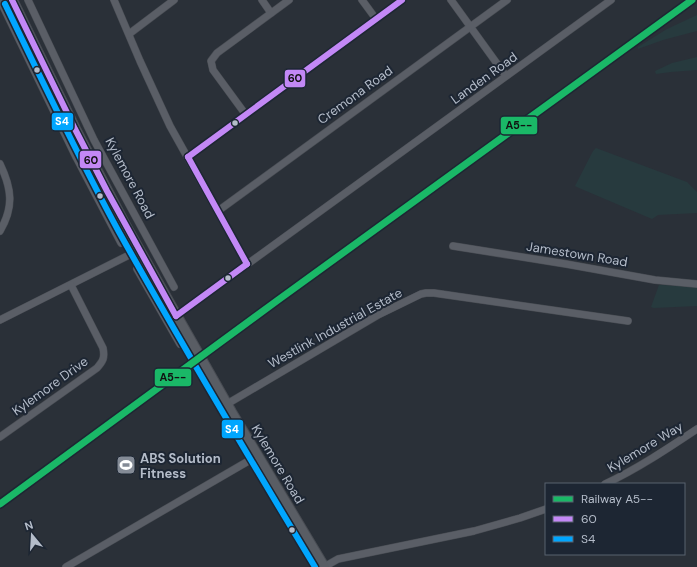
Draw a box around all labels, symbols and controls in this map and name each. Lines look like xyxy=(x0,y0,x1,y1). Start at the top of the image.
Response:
street label: Landen Road xyxy=(447,48,521,108)
street label: Cremona Road xyxy=(314,62,396,128)
unlabelled marker xyxy=(32,65,42,75)
line badge: 60 xyxy=(284,69,306,88)
text: 60 xyxy=(288,71,303,85)
line badge: S4 xyxy=(51,112,74,131)
text: S4 xyxy=(55,114,69,128)
line badge: A5-- xyxy=(500,116,538,135)
unlabelled marker xyxy=(230,118,240,128)
text: A5-- xyxy=(506,118,532,132)
street label: Kylemore Road xyxy=(102,135,158,221)
line badge: 60 xyxy=(79,150,102,169)
text: 60 xyxy=(84,153,99,167)
unlabelled marker xyxy=(95,191,105,201)
street label: Jamestown Road xyxy=(525,238,629,270)
unlabelled marker xyxy=(223,273,233,283)
street label: Westlink Industrial Estate xyxy=(265,284,405,372)
street label: Kylemore Drive xyxy=(9,353,91,419)
line badge: A5-- xyxy=(154,368,192,387)
text: A5-- xyxy=(160,370,186,384)
street label: Kylemore Way xyxy=(604,418,686,476)
line badge: S4 xyxy=(221,419,244,439)
street label: Kylemore Road xyxy=(248,421,308,507)
text: S4 xyxy=(225,422,239,436)
place label: ABS Solution Fitness xyxy=(140,450,221,482)
sports icon: ABS Solution Fitness xyxy=(115,454,137,476)
legend xyxy=(545,483,685,555)
text: Railway A5-- xyxy=(581,491,653,507)
text: 60 xyxy=(581,511,597,527)
north arrow xyxy=(12,515,52,555)
text: N xyxy=(23,518,35,533)
unlabelled marker xyxy=(287,525,297,535)
text: S4 xyxy=(581,531,595,547)

